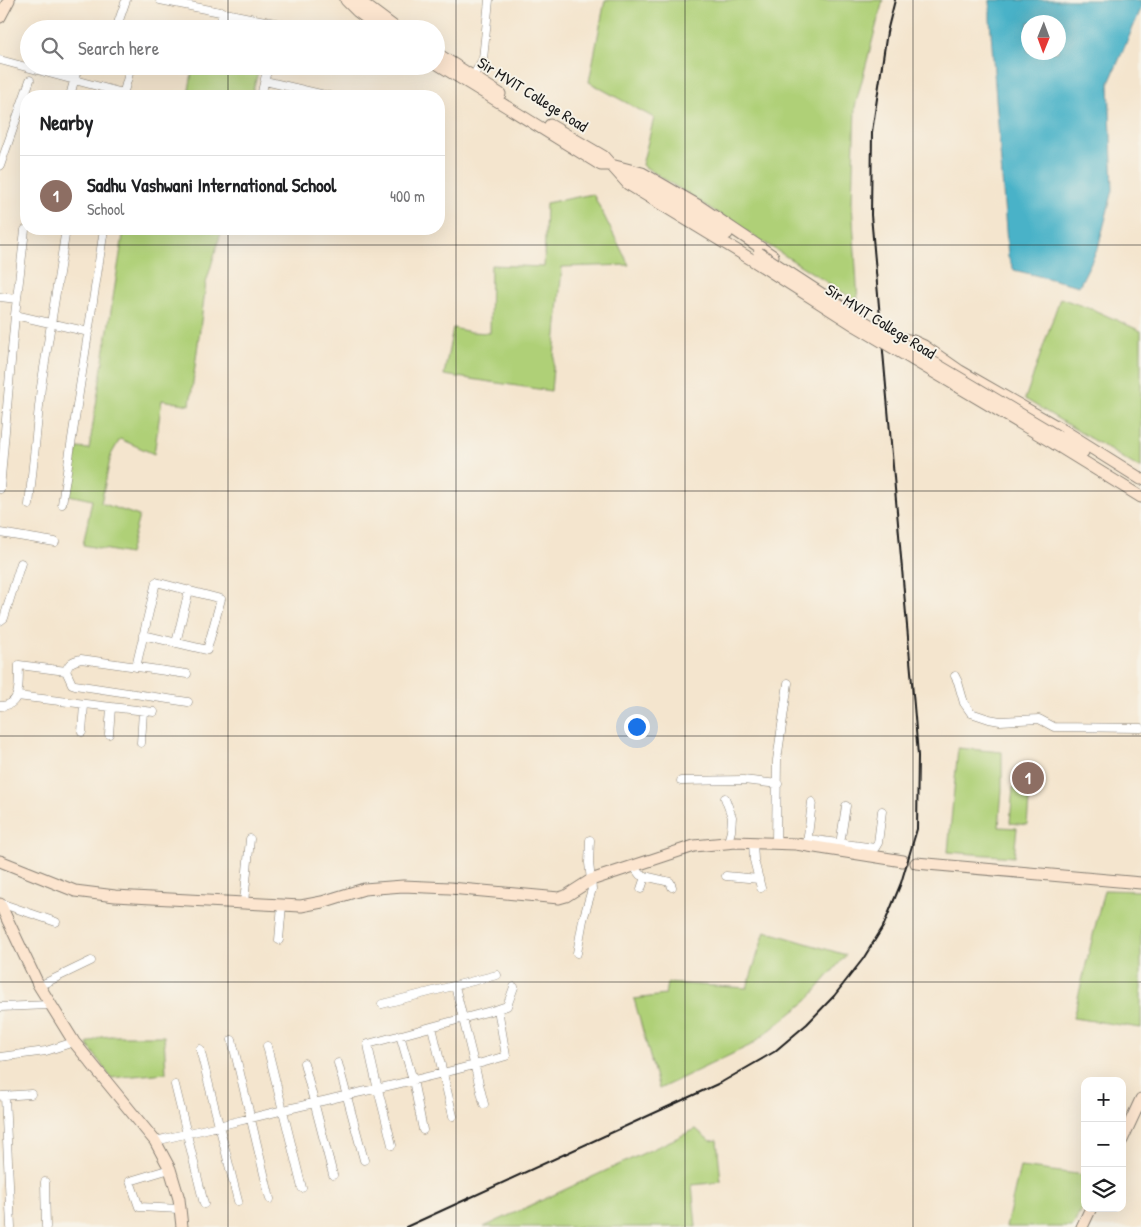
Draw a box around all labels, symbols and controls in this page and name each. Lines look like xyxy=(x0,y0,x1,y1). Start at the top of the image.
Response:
north arrow xyxy=(1021,15,1066,60)
search box xyxy=(20,20,445,75)
icon: search xyxy=(38,34,66,62)
text: Search here xyxy=(78,35,159,61)
street label: Sir MVIT College Road xyxy=(474,51,592,137)
text: Nearby xyxy=(40,108,93,137)
text: Sadhu Vashwani International School xyxy=(87,172,336,198)
text: 1 xyxy=(53,185,59,207)
text: 400 m xyxy=(390,185,425,207)
text: School xyxy=(87,198,124,220)
street label: Sir MVIT College Road xyxy=(822,278,940,364)
your location xyxy=(624,714,650,740)
pin: 1 xyxy=(1012,759,1044,797)
map controls xyxy=(1081,1077,1126,1212)
button: + xyxy=(1081,1077,1126,1122)
button: − xyxy=(1081,1122,1126,1167)
button: layers xyxy=(1081,1167,1126,1212)

